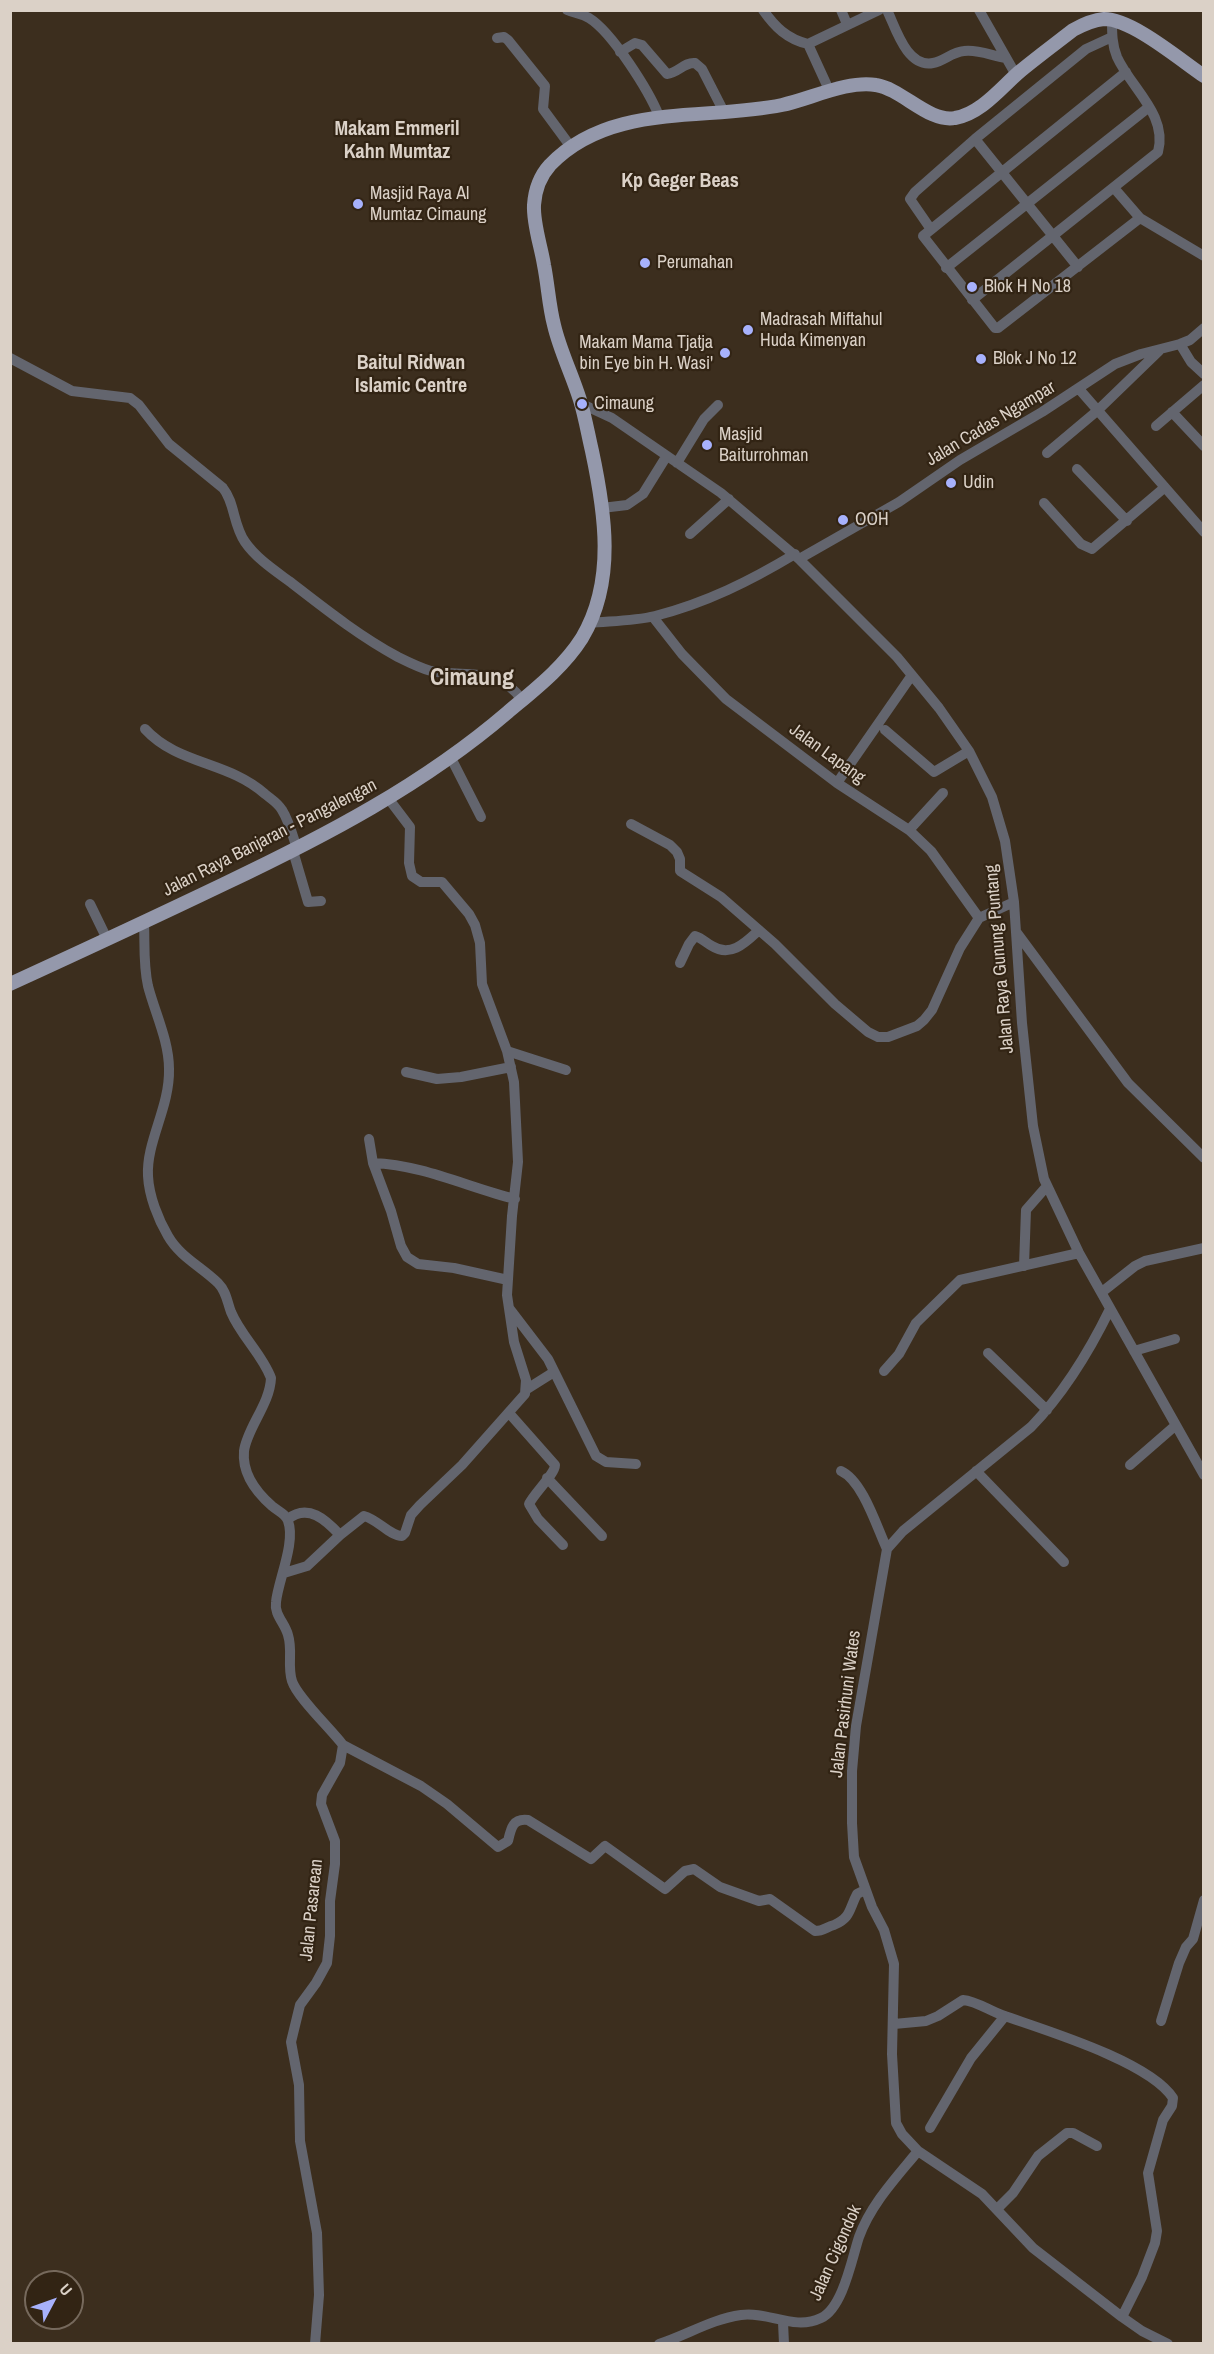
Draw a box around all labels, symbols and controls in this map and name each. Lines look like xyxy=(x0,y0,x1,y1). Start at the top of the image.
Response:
district label: Makam Emmeril Kahn Mumtaz xyxy=(335,118,459,165)
district label: Kp Geger Beas xyxy=(621,170,739,194)
place label: Masjid Raya Al Mumtaz Cimaung xyxy=(370,183,486,226)
marker: Masjid Raya Al Mumtaz Cimaung xyxy=(351,197,365,211)
place label: Perumahan xyxy=(657,252,733,274)
marker: Perumahan xyxy=(638,256,652,270)
place label: Blok H No 18 xyxy=(984,276,1071,298)
marker: Blok H No 18 xyxy=(965,280,979,294)
place label: Madrasah Miftahul Huda Kimenyan xyxy=(760,309,882,352)
marker: Madrasah Miftahul Huda Kimenyan xyxy=(741,323,755,337)
place label: Makam Mama Tjatja bin Eye bin H. Wasi' xyxy=(579,332,713,374)
marker: Makam Mama Tjatja bin Eye bin H. Wasi' xyxy=(718,346,732,360)
place label: Blok J No 12 xyxy=(993,348,1077,370)
district label: Baitul Ridwan Islamic Centre xyxy=(355,352,467,399)
marker: Blok J No 12 xyxy=(974,352,988,366)
street label: Jalan Cadas Ngampar xyxy=(923,377,1059,471)
place label: Cimaung xyxy=(594,393,654,415)
marker: Cimaung xyxy=(575,397,589,411)
place label: Masjid Baiturrohman xyxy=(719,424,808,466)
marker: Masjid Baiturrohman xyxy=(700,438,714,452)
place label: Udin xyxy=(963,472,994,494)
marker: Udin xyxy=(944,476,958,490)
place label: OOH xyxy=(855,509,889,531)
marker: OOH xyxy=(836,513,850,527)
district label: Cimaung xyxy=(430,665,514,693)
street label: Jalan Lapang xyxy=(785,719,869,789)
street label: Jalan Raya Banjaran - Pangalengan xyxy=(159,775,381,901)
street label: Jalan Raya Gunung Puntang xyxy=(981,864,1019,1054)
street label: Jalan Pasirhuni Wates xyxy=(826,1629,866,1779)
street label: Jalan Pasarean xyxy=(296,1858,328,1962)
street label: Jalan Cigondok xyxy=(805,2202,867,2304)
north arrow xyxy=(24,2270,84,2330)
text: U xyxy=(55,2279,77,2300)

